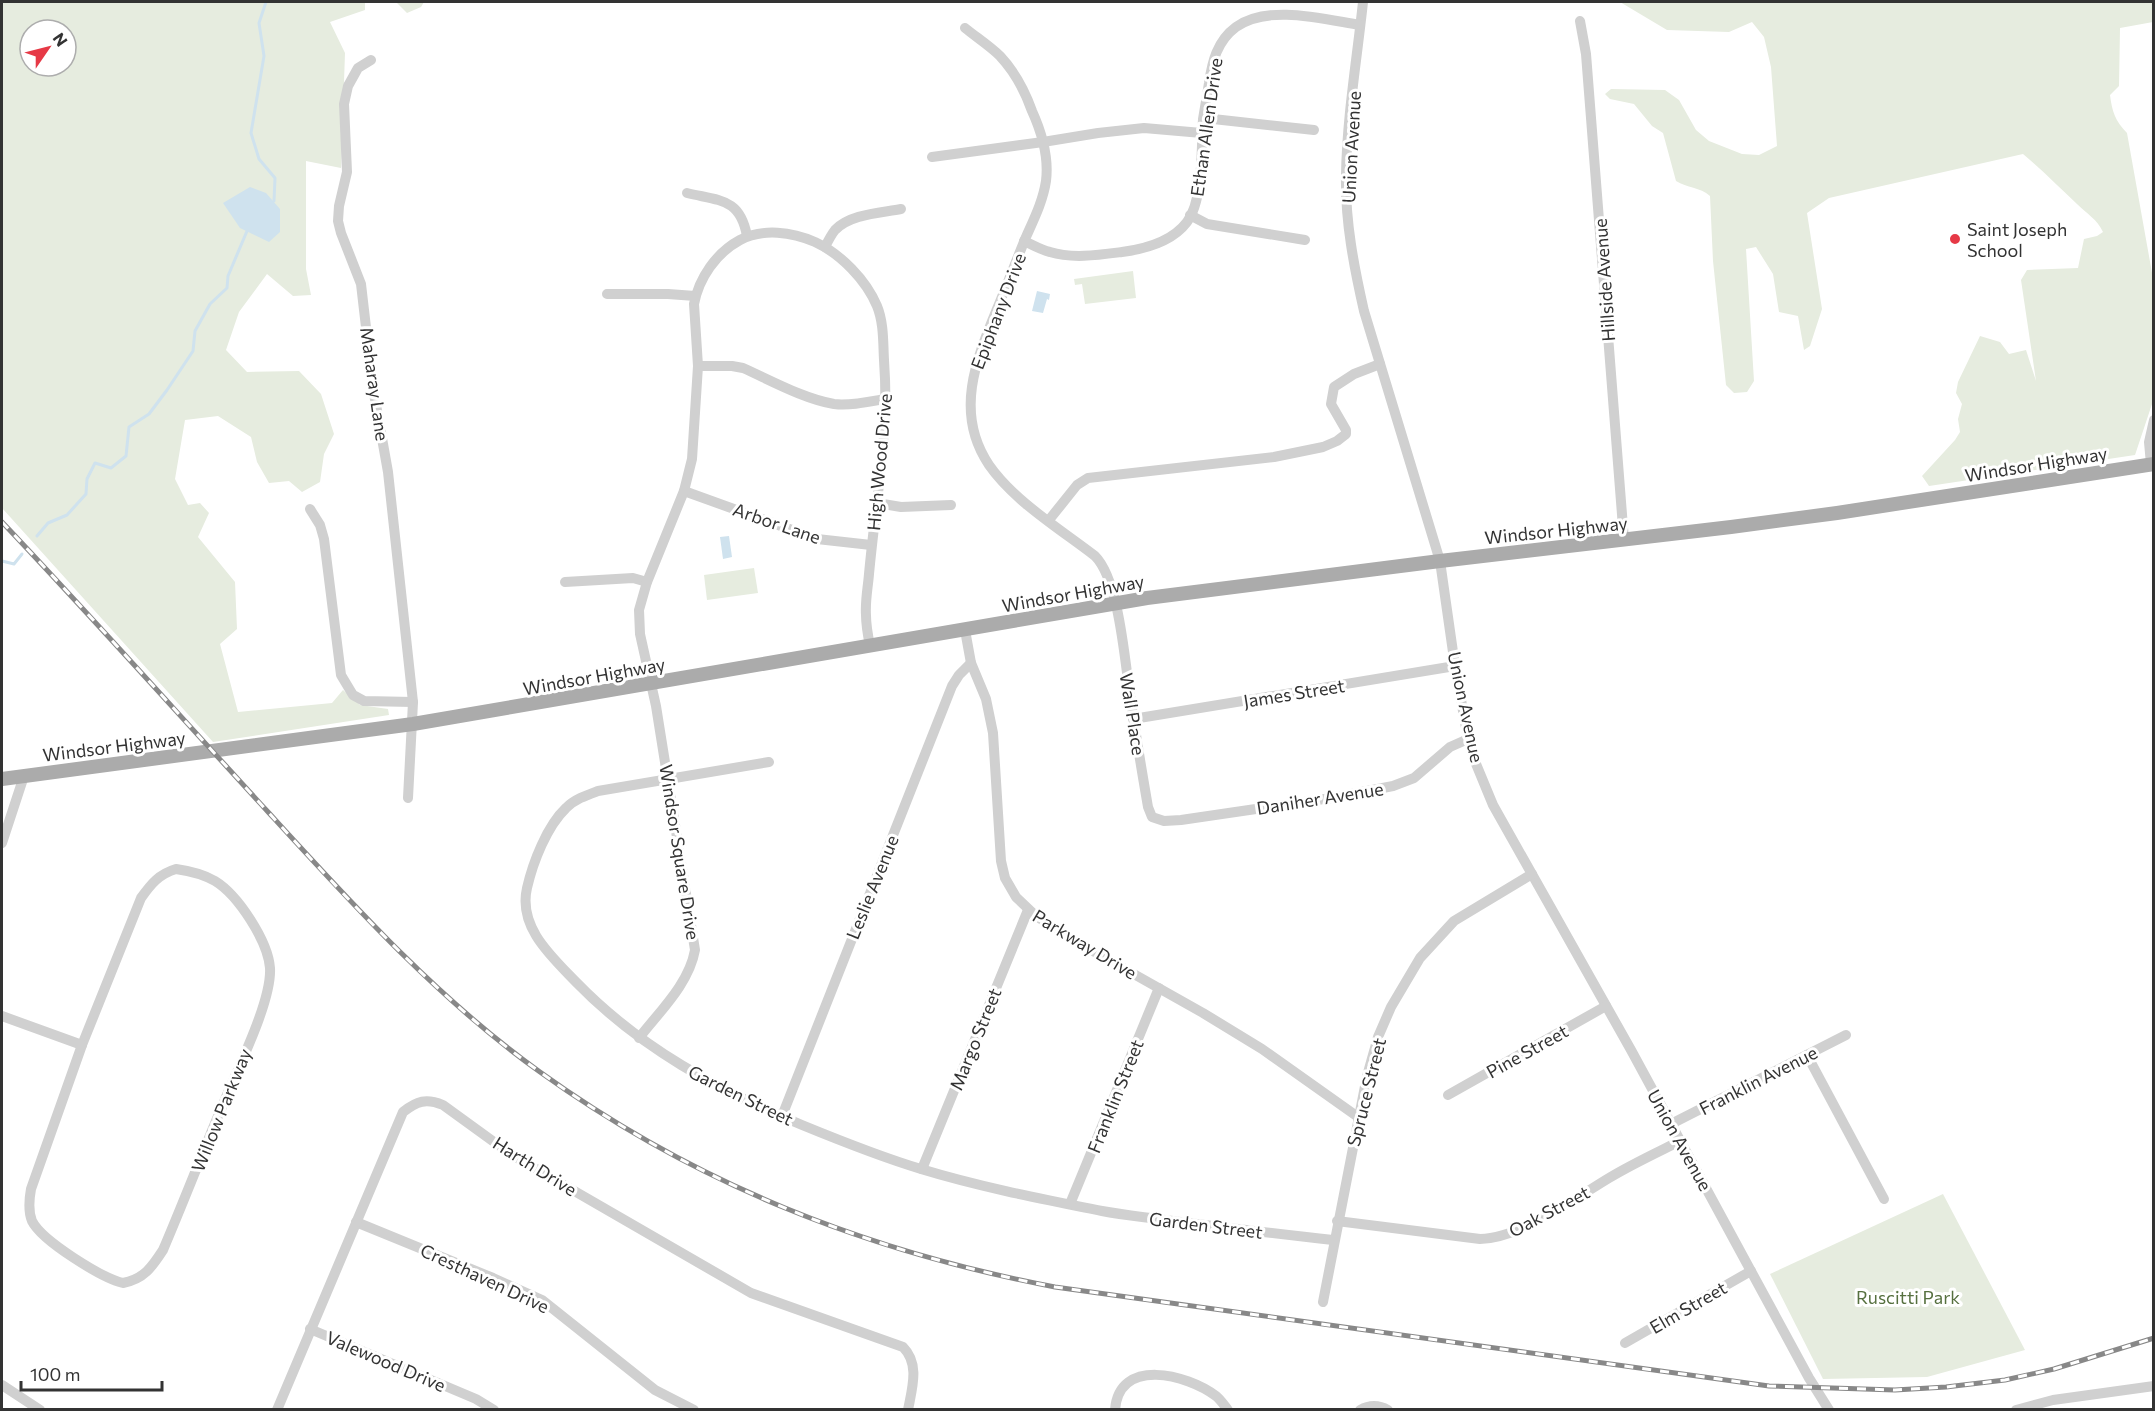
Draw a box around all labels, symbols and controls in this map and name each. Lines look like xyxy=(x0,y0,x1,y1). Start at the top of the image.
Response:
north arrow xyxy=(18,18,78,78)
text: N xyxy=(49,29,72,49)
street label: Ethan Allen Drive xyxy=(1185,56,1227,198)
street label: Union Avenue xyxy=(1337,90,1365,204)
street label: Hillside Avenue xyxy=(1589,218,1619,342)
place label: Saint Joseph School xyxy=(1967,218,2067,261)
marker: Saint Joseph School xyxy=(1948,232,1962,246)
street label: Epiphany Drive xyxy=(966,250,1030,372)
street label: Maharay Lane xyxy=(356,326,394,442)
street label: High Wood Drive xyxy=(862,393,896,531)
street label: Windsor Highway xyxy=(1963,442,2109,486)
street label: Arbor Lane xyxy=(730,498,824,548)
street label: Windsor Highway xyxy=(1483,512,1629,548)
street label: Windsor Highway xyxy=(1000,570,1146,616)
street label: Union Avenue xyxy=(1444,650,1488,764)
street label: Windsor Highway xyxy=(521,653,667,699)
street label: Wall Place xyxy=(1116,671,1150,757)
street label: James Street xyxy=(1242,674,1346,712)
street label: Windsor Highway xyxy=(41,726,187,766)
street label: Windsor Square Drive xyxy=(655,763,705,941)
street label: Daniher Avenue xyxy=(1255,777,1385,819)
street label: Leslie Avenue xyxy=(841,832,903,942)
street label: Parkway Drive xyxy=(1029,904,1141,984)
street label: Margo Street xyxy=(945,985,1005,1093)
street label: Pine Street xyxy=(1482,1020,1572,1082)
street label: Spruce Street xyxy=(1342,1035,1390,1149)
street label: Franklin Street xyxy=(1082,1036,1148,1156)
street label: Franklin Avenue xyxy=(1695,1041,1821,1119)
street label: Willow Parkway xyxy=(186,1045,256,1175)
street label: Garden Street xyxy=(685,1060,797,1130)
street label: Union Avenue xyxy=(1643,1085,1717,1195)
street label: Harth Drive xyxy=(489,1132,581,1200)
street label: Oak Street xyxy=(1505,1181,1593,1241)
street label: Garden Street xyxy=(1148,1207,1264,1243)
street label: Cresthaven Drive xyxy=(417,1239,553,1317)
street label: Elm Street xyxy=(1646,1276,1730,1338)
park label: Ruscitti Park xyxy=(1856,1286,1960,1308)
street label: Valewood Drive xyxy=(323,1326,449,1396)
scale bar xyxy=(21,1354,162,1392)
text: 100 m xyxy=(30,1363,80,1385)

